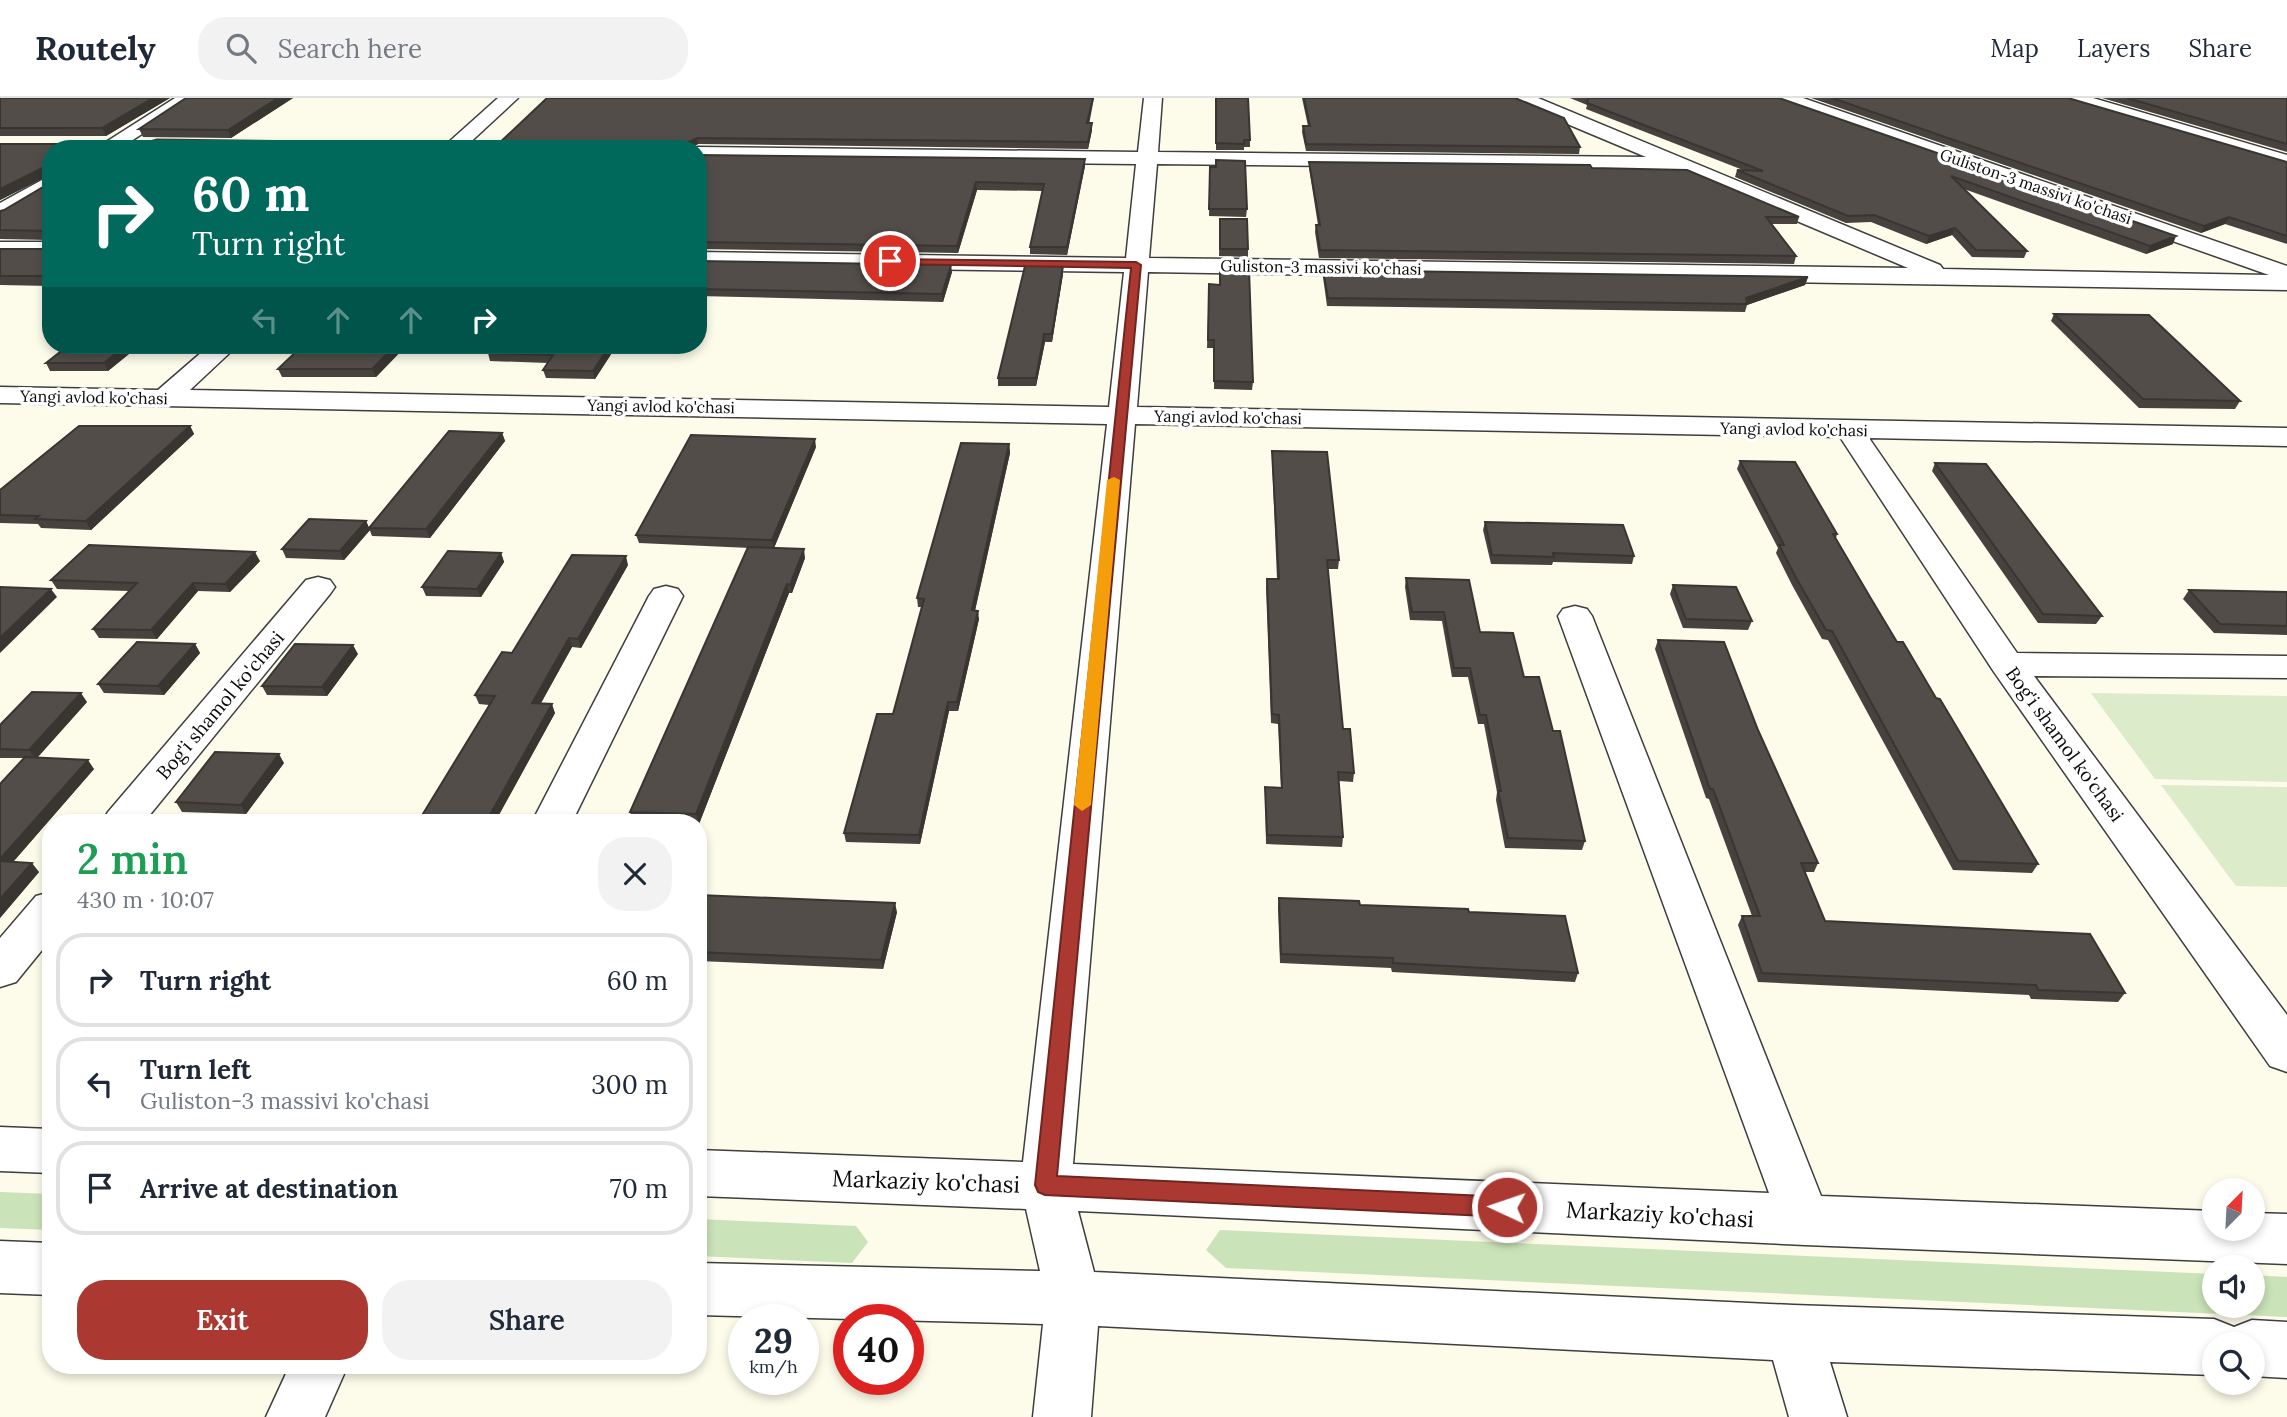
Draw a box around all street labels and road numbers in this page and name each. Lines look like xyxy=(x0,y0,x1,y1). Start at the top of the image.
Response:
street label: Guliston-3 massivi ko'chasi xyxy=(1938,144,2134,228)
street label: Guliston-3 massivi ko'chasi xyxy=(1220,255,1422,279)
street label: Yangi avlod ko'chasi xyxy=(19,386,168,408)
street label: Yangi avlod ko'chasi xyxy=(586,395,735,417)
street label: Yangi avlod ko'chasi xyxy=(1153,406,1302,428)
street label: Yangi avlod ko'chasi xyxy=(1719,418,1868,440)
street label: Bog'i shamol ko'chasi xyxy=(151,626,289,784)
street label: Bog'i shamol ko'chasi xyxy=(2001,662,2129,826)
street label: Markaziy ko'chasi xyxy=(831,1163,1021,1199)
street label: Markaziy ko'chasi xyxy=(1565,1195,1755,1233)

